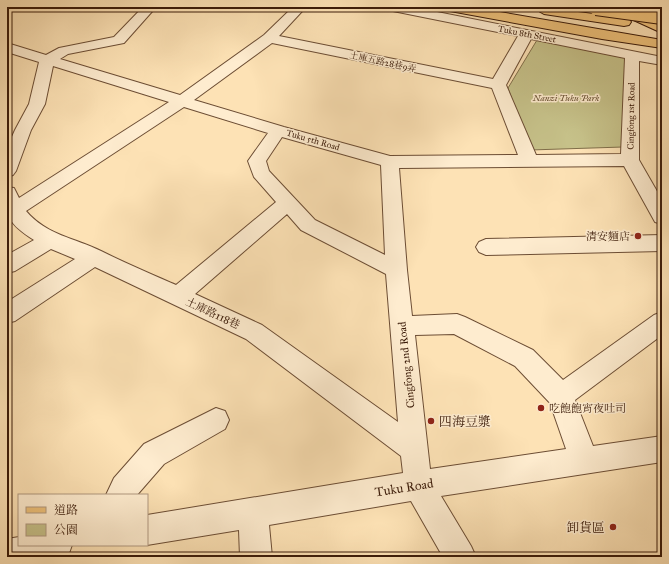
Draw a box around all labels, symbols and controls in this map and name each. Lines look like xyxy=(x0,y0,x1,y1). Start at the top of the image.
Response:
street label: Tuku 8th Street xyxy=(497,22,558,45)
street label: 土庫五路28巷9弄 xyxy=(349,49,418,74)
street label: Cingfong 1st Road xyxy=(624,82,638,150)
park label: Nanzi Tuku Park xyxy=(532,92,599,103)
street label: Tuku 5th Road xyxy=(285,127,342,153)
place label: 清安麵店 xyxy=(586,230,630,243)
marker: 清安麵店 xyxy=(633,231,643,241)
street label: 土庫路118巷 xyxy=(184,295,242,332)
street label: Cingfong 2nd Road xyxy=(395,321,418,409)
place label: 吃飽飽宵夜吐司 xyxy=(549,402,626,415)
marker: 吃飽飽宵夜吐司 xyxy=(536,403,546,413)
place label: 四海豆漿 xyxy=(439,414,491,430)
marker: 四海豆漿 xyxy=(426,416,436,426)
street label: Tuku Road xyxy=(374,475,435,501)
legend xyxy=(18,494,148,546)
text: 道路 xyxy=(54,503,78,517)
place label: 卸貨區 xyxy=(566,520,605,536)
marker: 卸貨區 xyxy=(608,522,618,532)
text: 公園 xyxy=(54,523,78,537)

